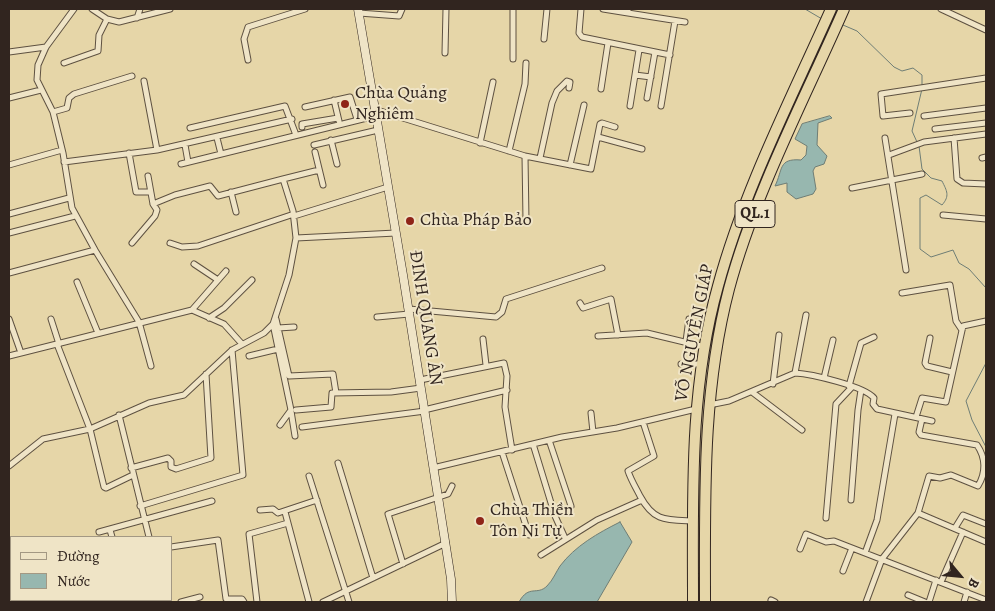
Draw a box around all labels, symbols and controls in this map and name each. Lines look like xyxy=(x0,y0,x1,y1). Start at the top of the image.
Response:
place label: Chùa Quảng Nghiêm xyxy=(355,83,447,126)
marker: Chùa Quảng Nghiêm xyxy=(339,98,351,110)
road number: QL.1 xyxy=(735,200,775,228)
place label: Chùa Pháp Bảo xyxy=(420,210,532,232)
marker: Chùa Pháp Bảo xyxy=(404,215,416,227)
street label: ĐINH QUANG ÂN xyxy=(404,249,446,387)
street label: VÕ NGUYÊN GIÁP xyxy=(671,263,719,403)
place label: Chùa Thiền Tôn Ni Tự xyxy=(490,500,573,542)
marker: Chùa Thiền Tôn Ni Tự xyxy=(474,515,486,527)
legend xyxy=(10,536,172,601)
text: Đường xyxy=(57,546,99,566)
north arrow xyxy=(935,551,985,601)
text: Nước xyxy=(57,571,90,591)
text: B xyxy=(963,575,984,592)

